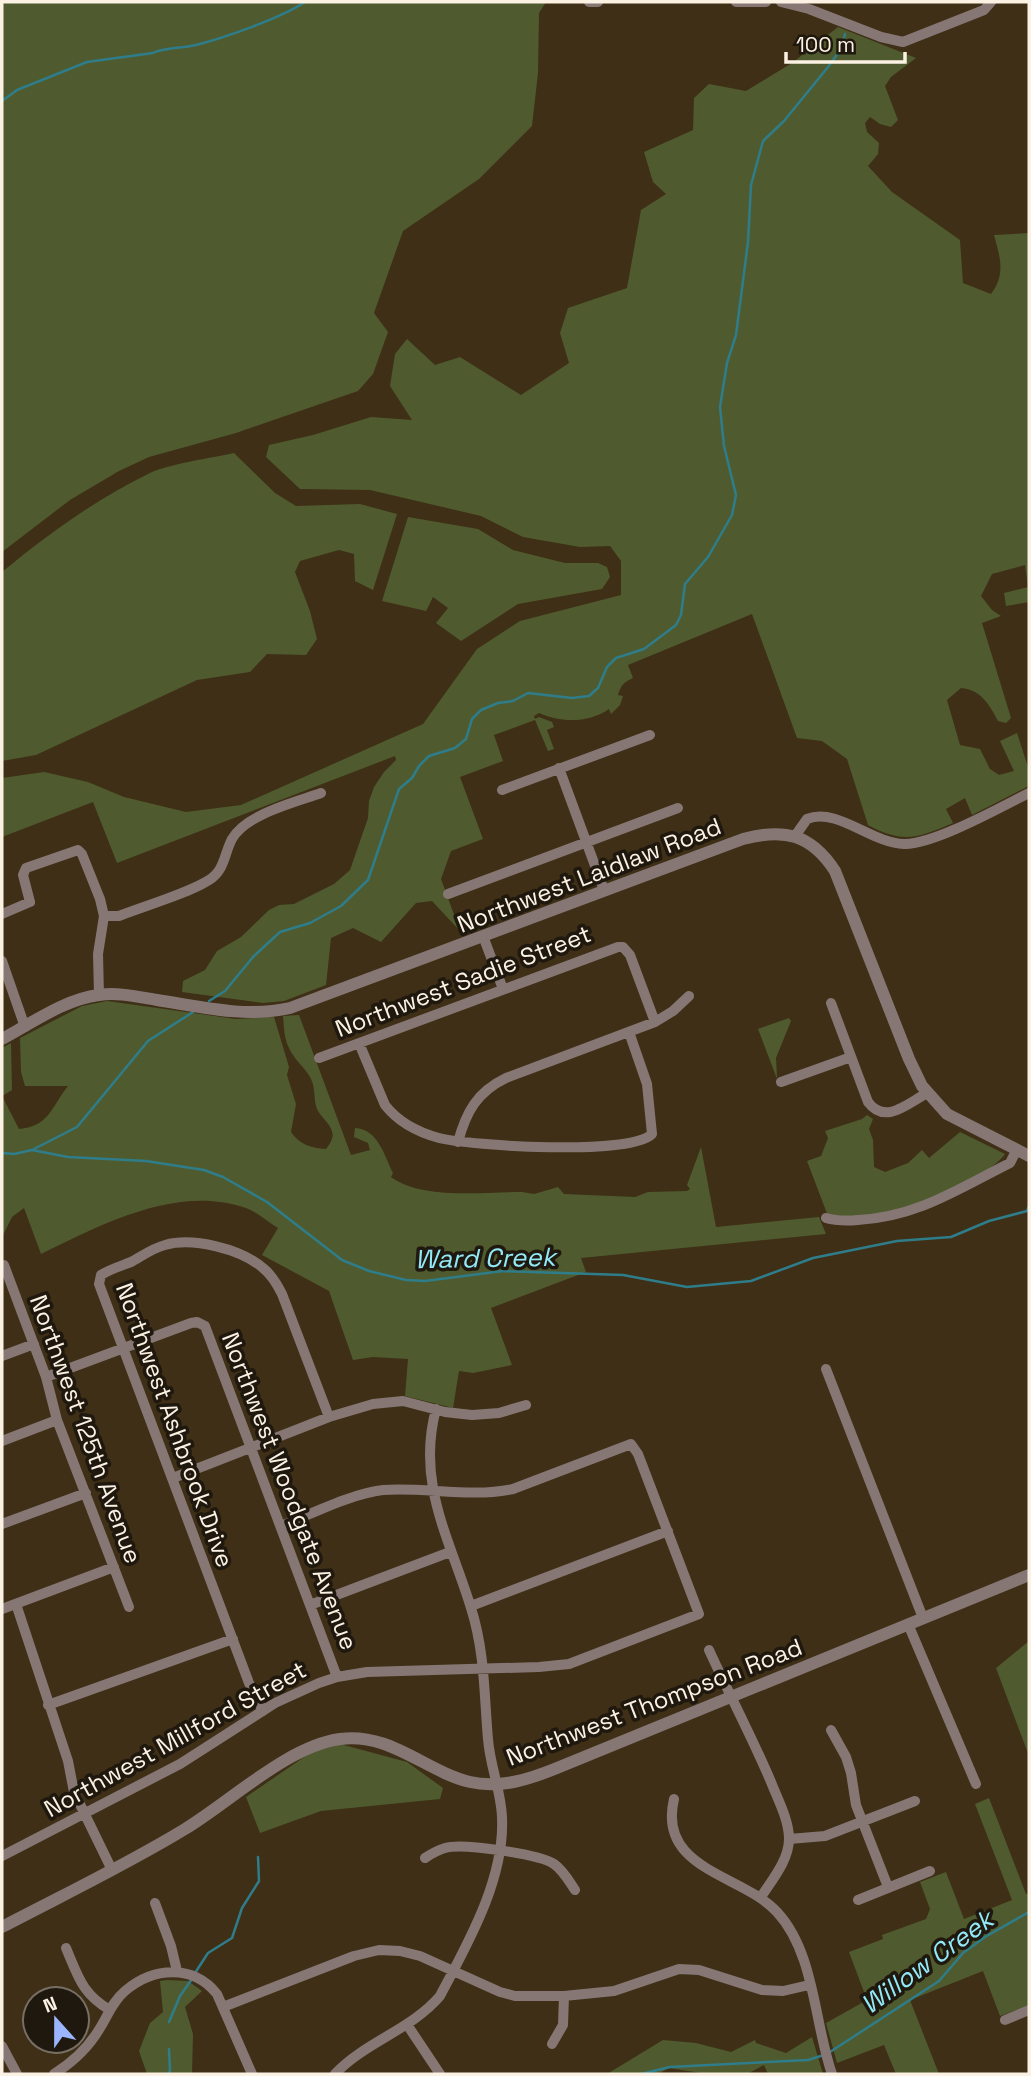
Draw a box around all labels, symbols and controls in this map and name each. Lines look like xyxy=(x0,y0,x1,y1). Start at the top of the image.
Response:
scale bar xyxy=(786,21,905,65)
text: 100 m xyxy=(796,31,855,58)
street label: Northwest Laidlaw Road xyxy=(453,810,725,940)
street label: Northwest Sadie Street xyxy=(331,918,595,1044)
water label: Ward Creek xyxy=(414,1240,559,1276)
street label: Northwest Ashbrook Drive xyxy=(109,1278,241,1572)
street label: Northwest 125th Avenue xyxy=(23,1291,149,1567)
street label: Northwest Woodgate Avenue xyxy=(215,1328,365,1654)
street label: Northwest Thompson Road xyxy=(502,1631,806,1773)
street label: Northwest Millford Street xyxy=(38,1654,312,1824)
water label: Willow Creek xyxy=(854,1901,1003,2022)
north arrow xyxy=(21,1985,91,2055)
text: N xyxy=(40,1991,61,2019)

